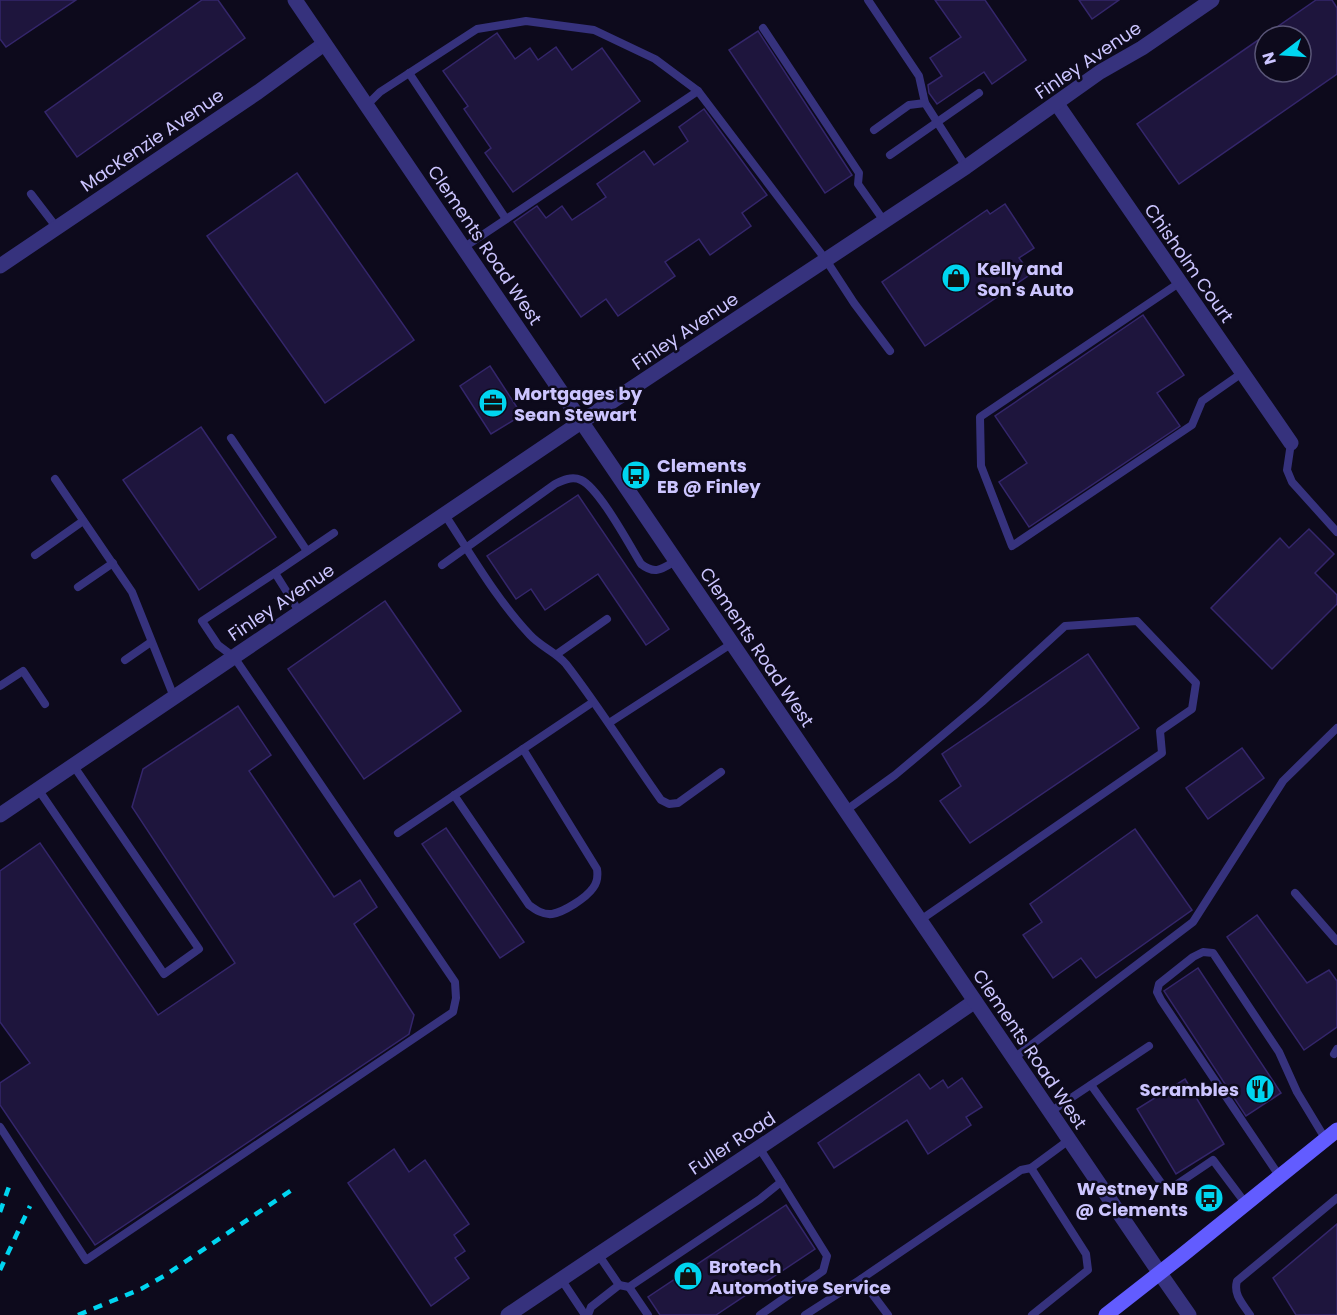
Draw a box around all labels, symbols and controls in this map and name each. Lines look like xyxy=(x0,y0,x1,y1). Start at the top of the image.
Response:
street label: Finley Avenue xyxy=(1030,15,1146,105)
north arrow xyxy=(1253,24,1313,84)
text: N xyxy=(1256,49,1282,67)
street label: MacKenzie Avenue xyxy=(75,83,229,197)
street label: Clements Road West xyxy=(422,160,548,330)
street label: Chisholm Court xyxy=(1139,198,1239,328)
place label: Kelly and Son's Auto xyxy=(977,256,1074,302)
shop icon: Kelly and Son's Auto xyxy=(940,262,972,294)
street label: Finley Avenue xyxy=(627,286,743,376)
place label: Mortgages by Sean Stewart xyxy=(514,381,643,427)
office icon: Mortgages by Sean Stewart xyxy=(477,387,509,419)
place label: Clements EB @ Finley xyxy=(657,453,761,499)
bus stop icon: Clements EB @ Finley xyxy=(620,459,652,491)
street label: Finley Avenue xyxy=(223,557,339,647)
street label: Clements Road West xyxy=(694,562,820,732)
street label: Clements Road West xyxy=(967,964,1093,1134)
restaurant icon: Scrambles xyxy=(1244,1073,1276,1105)
place label: Scrambles xyxy=(1139,1077,1239,1102)
street label: Fuller Road xyxy=(684,1106,780,1180)
place label: Westney NB @ Clements xyxy=(1075,1176,1188,1222)
bus stop icon: Westney NB @ Clements xyxy=(1193,1182,1225,1214)
place label: Brotech Automotive Service xyxy=(709,1254,891,1300)
shop icon: Brotech Automotive Service xyxy=(672,1260,704,1292)

